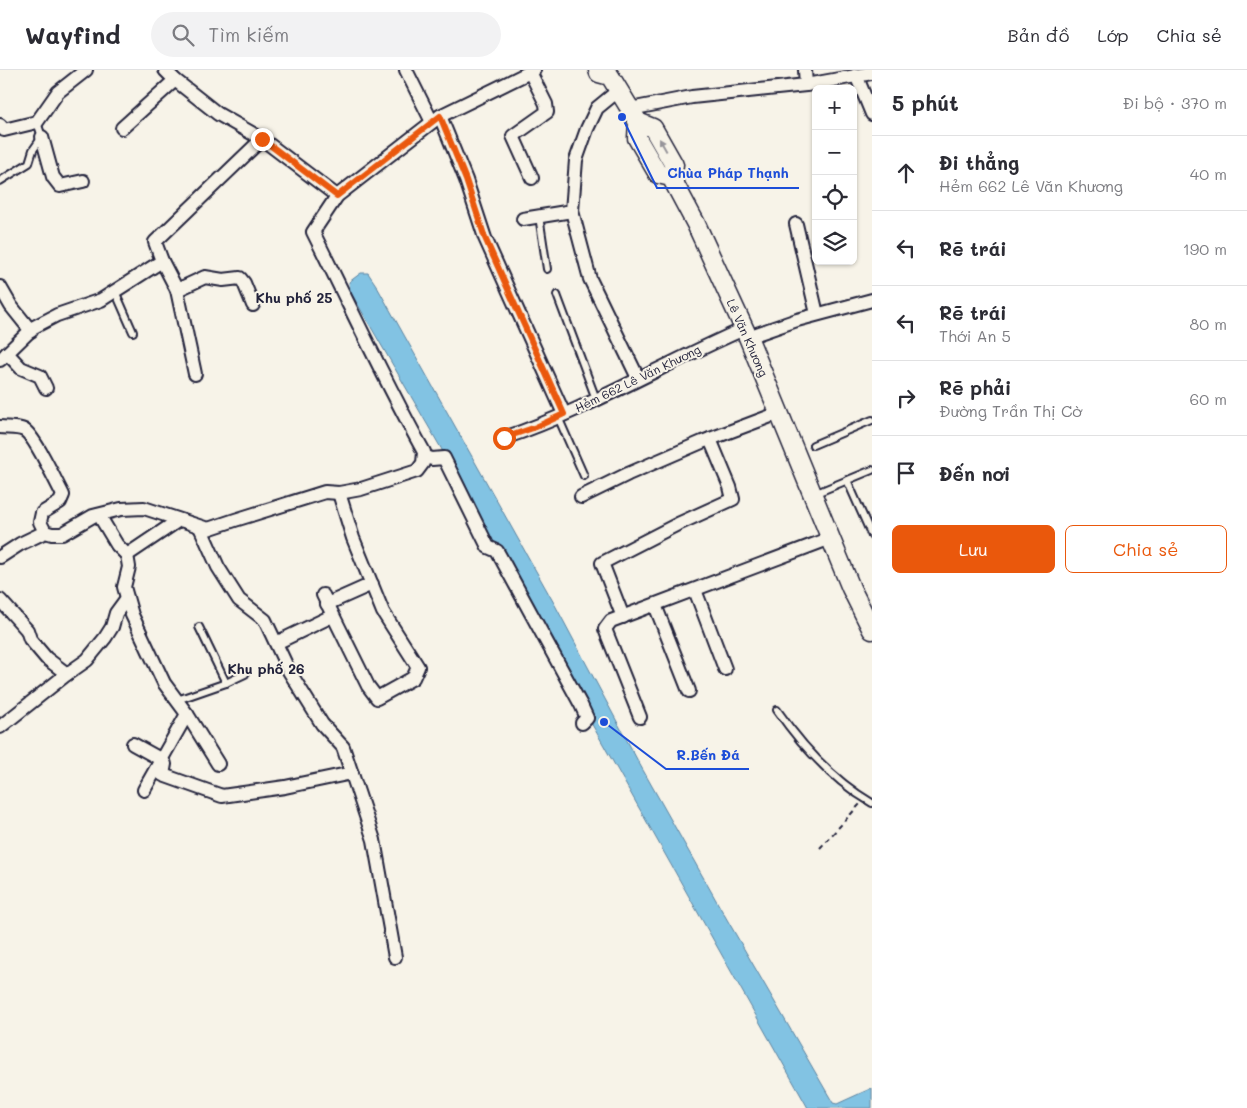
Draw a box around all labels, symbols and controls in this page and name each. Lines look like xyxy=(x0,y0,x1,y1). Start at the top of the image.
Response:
search box xyxy=(151,12,501,57)
text: Wayfind xyxy=(25,19,121,50)
icon: search xyxy=(169,21,197,49)
text: Tìm kiếm xyxy=(209,22,289,47)
text: Bản đồ xyxy=(1008,23,1069,47)
text: Lớp xyxy=(1097,23,1129,47)
text: Chia sẻ xyxy=(1157,23,1222,47)
map controls xyxy=(812,85,857,265)
button: + xyxy=(812,85,857,130)
text: 5 phút xyxy=(892,89,959,116)
text: Đi bộ · 370 m xyxy=(1123,92,1227,113)
route end xyxy=(251,128,274,151)
button: − xyxy=(812,130,857,175)
one-way arrow xyxy=(658,138,667,151)
text: Đi thẳng xyxy=(939,150,1019,175)
callout: Chùa Pháp Thạnh xyxy=(657,159,799,188)
icon: ahead xyxy=(892,159,920,187)
text: Chùa Pháp Thạnh xyxy=(667,163,789,182)
text: 40 m xyxy=(1190,163,1227,184)
button: locate xyxy=(812,175,857,220)
text: Hẻm 662 Lê Văn Khương xyxy=(939,175,1123,196)
button: layers xyxy=(812,220,857,265)
icon: left xyxy=(892,234,920,262)
text: Rẽ trái xyxy=(939,236,1007,261)
text: 190 m xyxy=(1183,238,1227,259)
district label: Khu phố 25 xyxy=(256,288,332,307)
street label: Lê Văn Khương xyxy=(724,296,772,379)
text: Rẽ trái xyxy=(939,300,1007,325)
icon: left xyxy=(892,309,920,337)
text: 80 m xyxy=(1190,313,1227,334)
text: Thới An 5 xyxy=(939,325,1011,346)
street label: Hẻm 662 Lê Văn Khương xyxy=(572,341,703,416)
text: Rẽ phải xyxy=(939,375,1011,400)
icon: right xyxy=(892,384,920,412)
text: 60 m xyxy=(1190,388,1227,409)
text: Đường Trần Thị Cờ xyxy=(939,400,1082,421)
route start xyxy=(493,427,516,450)
icon: arrive xyxy=(892,459,920,487)
text: Đến nơi xyxy=(939,461,1011,486)
button: Lưu xyxy=(892,525,1055,573)
button: Chia sẻ xyxy=(1065,525,1227,573)
district label: Khu phố 26 xyxy=(227,659,305,678)
callout: R.Bến Đá xyxy=(666,740,749,769)
text: R.Bến Đá xyxy=(676,745,740,764)

